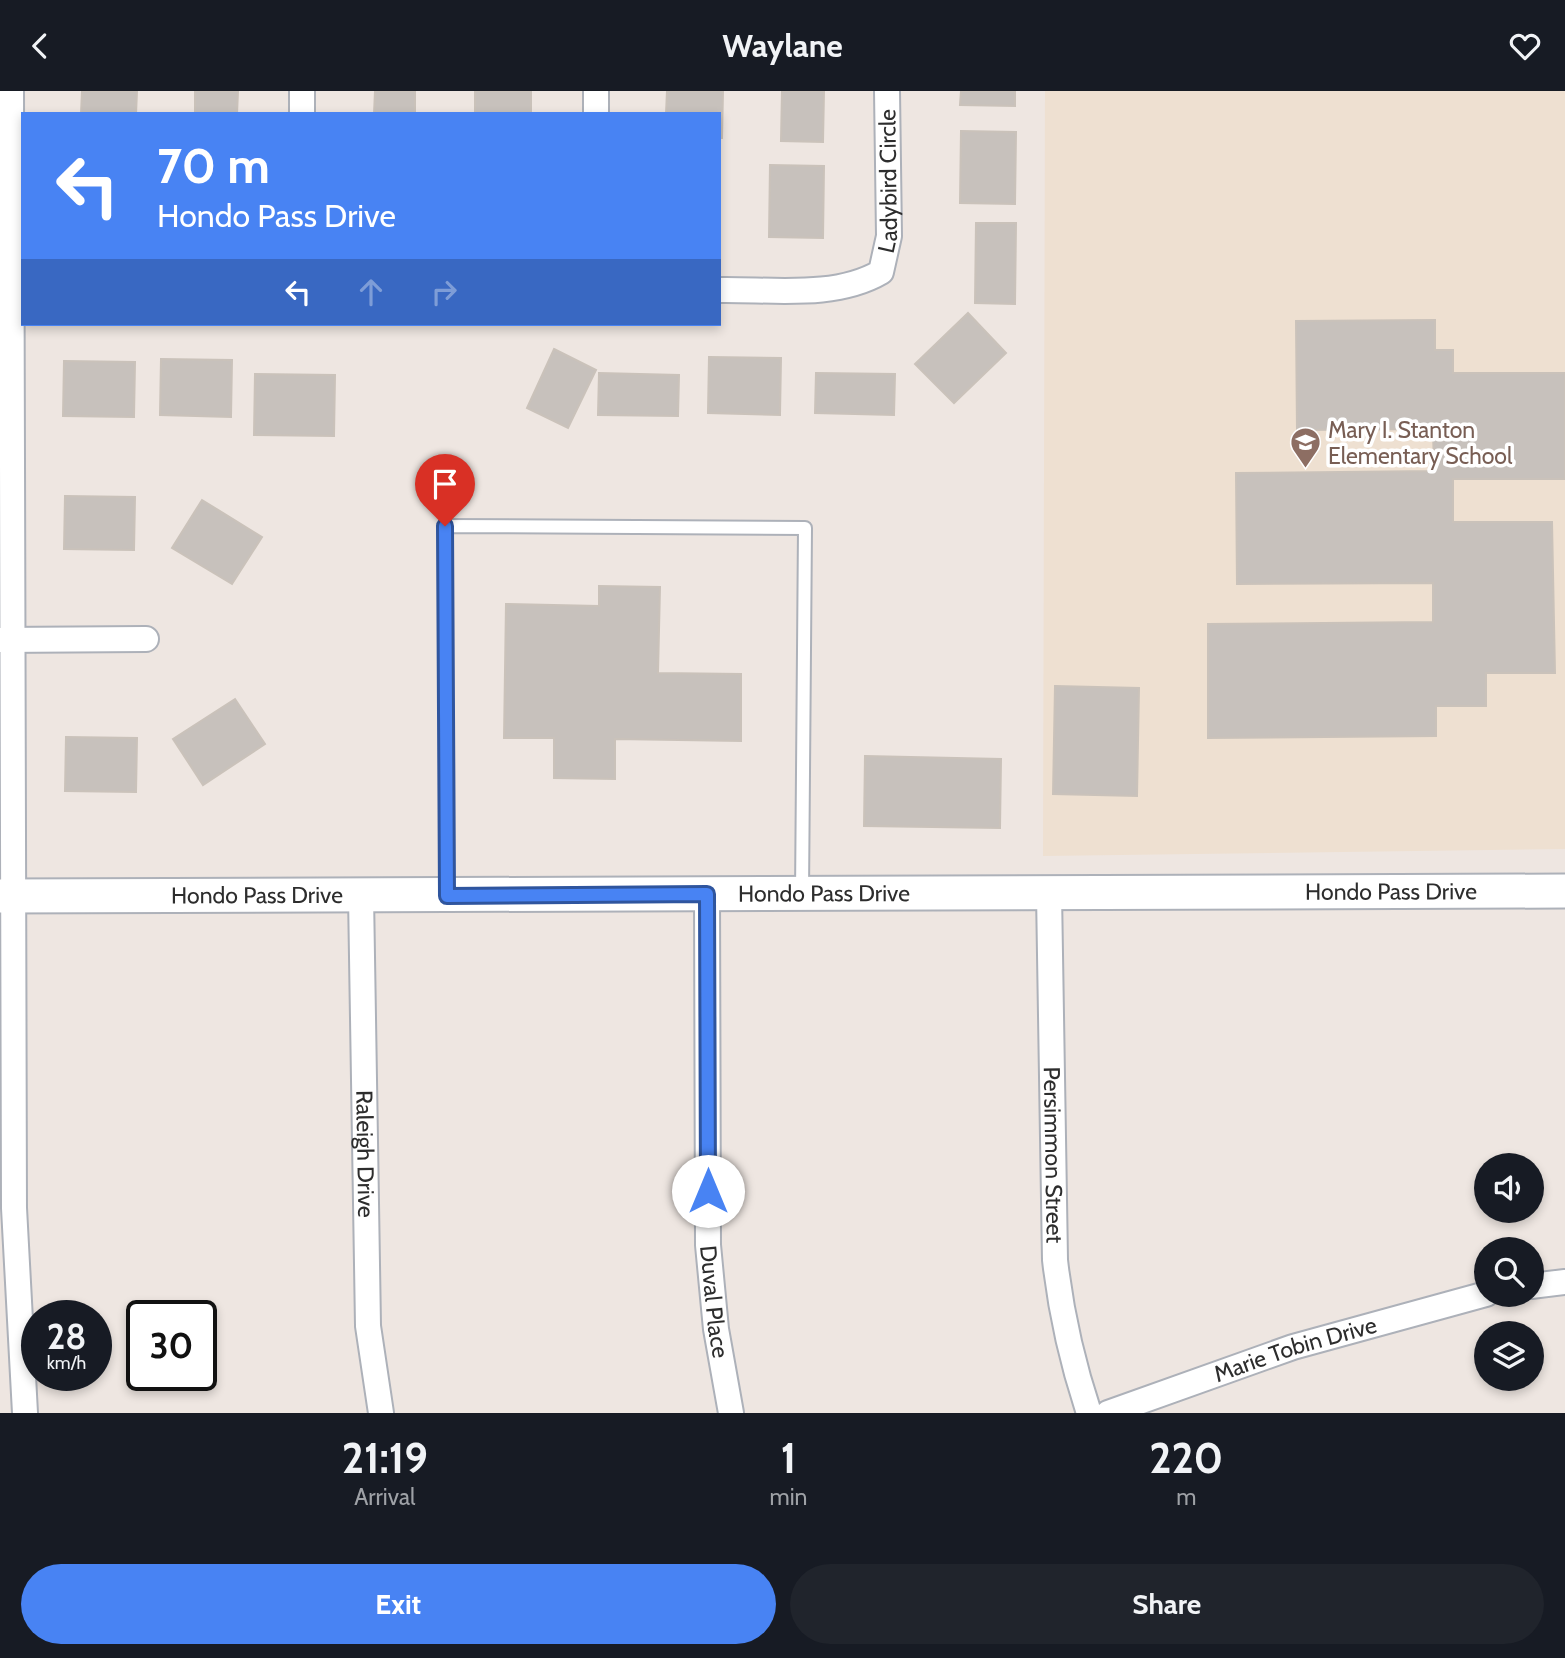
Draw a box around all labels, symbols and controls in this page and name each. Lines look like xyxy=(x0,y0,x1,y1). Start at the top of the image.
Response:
text: Waylane xyxy=(722,26,843,65)
icon: back xyxy=(21,27,59,65)
icon: heart xyxy=(1506,27,1544,65)
street label: Ladybird Circle xyxy=(872,109,903,255)
text: 70 m xyxy=(157,136,270,195)
icon: left xyxy=(42,140,133,231)
text: Hondo Pass Drive xyxy=(157,196,396,235)
icon: left xyxy=(279,273,317,311)
icon: ahead xyxy=(352,273,390,311)
icon: right xyxy=(425,273,463,311)
place label: Mary I. Stanton Elementary School xyxy=(1328,416,1513,470)
school or university icon: Mary I. Stanton Elementary School xyxy=(1288,426,1322,470)
pin xyxy=(415,454,475,526)
icon: arrive xyxy=(426,465,464,503)
street label: Hondo Pass Drive xyxy=(1305,877,1477,906)
street label: Hondo Pass Drive xyxy=(738,879,910,908)
street label: Hondo Pass Drive xyxy=(171,881,343,909)
street label: Persimmon Street xyxy=(1038,1066,1069,1244)
street label: Raleigh Drive xyxy=(350,1090,380,1218)
map controls xyxy=(1474,1153,1544,1391)
button: sound xyxy=(1474,1153,1544,1223)
position arrow xyxy=(671,1154,745,1228)
button: search xyxy=(1474,1237,1544,1307)
street label: Duval Place xyxy=(694,1244,735,1360)
speed limit sign: 30 xyxy=(126,1300,217,1391)
street label: Marie Tobin Drive xyxy=(1210,1311,1380,1388)
text: 28 xyxy=(47,1315,86,1358)
button: layers xyxy=(1474,1321,1544,1391)
text: km/h xyxy=(47,1352,86,1374)
text: 21:19 xyxy=(342,1432,428,1484)
text: 1 xyxy=(781,1432,796,1484)
text: 220 xyxy=(1149,1432,1223,1484)
text: Arrival xyxy=(354,1483,415,1511)
text: min xyxy=(770,1483,807,1511)
text: m xyxy=(1176,1483,1196,1511)
button: Exit xyxy=(21,1564,776,1644)
button: Share xyxy=(790,1564,1544,1644)

